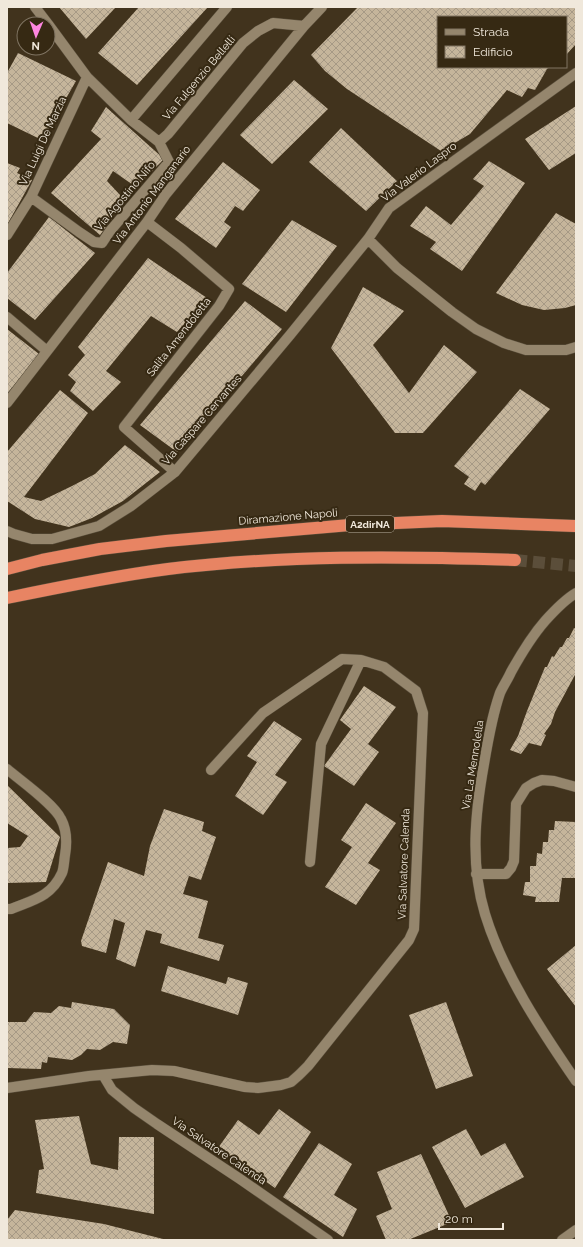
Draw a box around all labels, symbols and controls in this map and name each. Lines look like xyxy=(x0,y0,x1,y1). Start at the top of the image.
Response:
north arrow xyxy=(16,16,56,56)
legend xyxy=(437,16,567,68)
text: Strada xyxy=(473,25,509,39)
street label: Via Fulgenzio Bellelli xyxy=(160,33,238,123)
text: N xyxy=(31,39,40,52)
text: Edificio xyxy=(473,45,513,59)
street label: Via Luigi De Marzia xyxy=(17,95,69,187)
street label: Via Valerio Laspro xyxy=(379,139,460,205)
street label: Via Antonio Manganario xyxy=(111,143,194,247)
street label: Via Agostino Nifo xyxy=(92,158,158,234)
street label: Salita Amendoletta xyxy=(144,295,214,379)
street label: Via Gaspare Cervantes xyxy=(159,372,245,468)
street label: Diramazione Napoli xyxy=(238,506,338,528)
road number: A2dirNA xyxy=(346,516,394,532)
street label: Via La Mennolella xyxy=(459,719,487,811)
street label: Via Salvatore Calenda xyxy=(396,808,412,920)
street label: Via Salvatore Calenda xyxy=(169,1115,269,1187)
scale bar xyxy=(439,1205,503,1231)
text: 20 m xyxy=(445,1212,473,1226)

